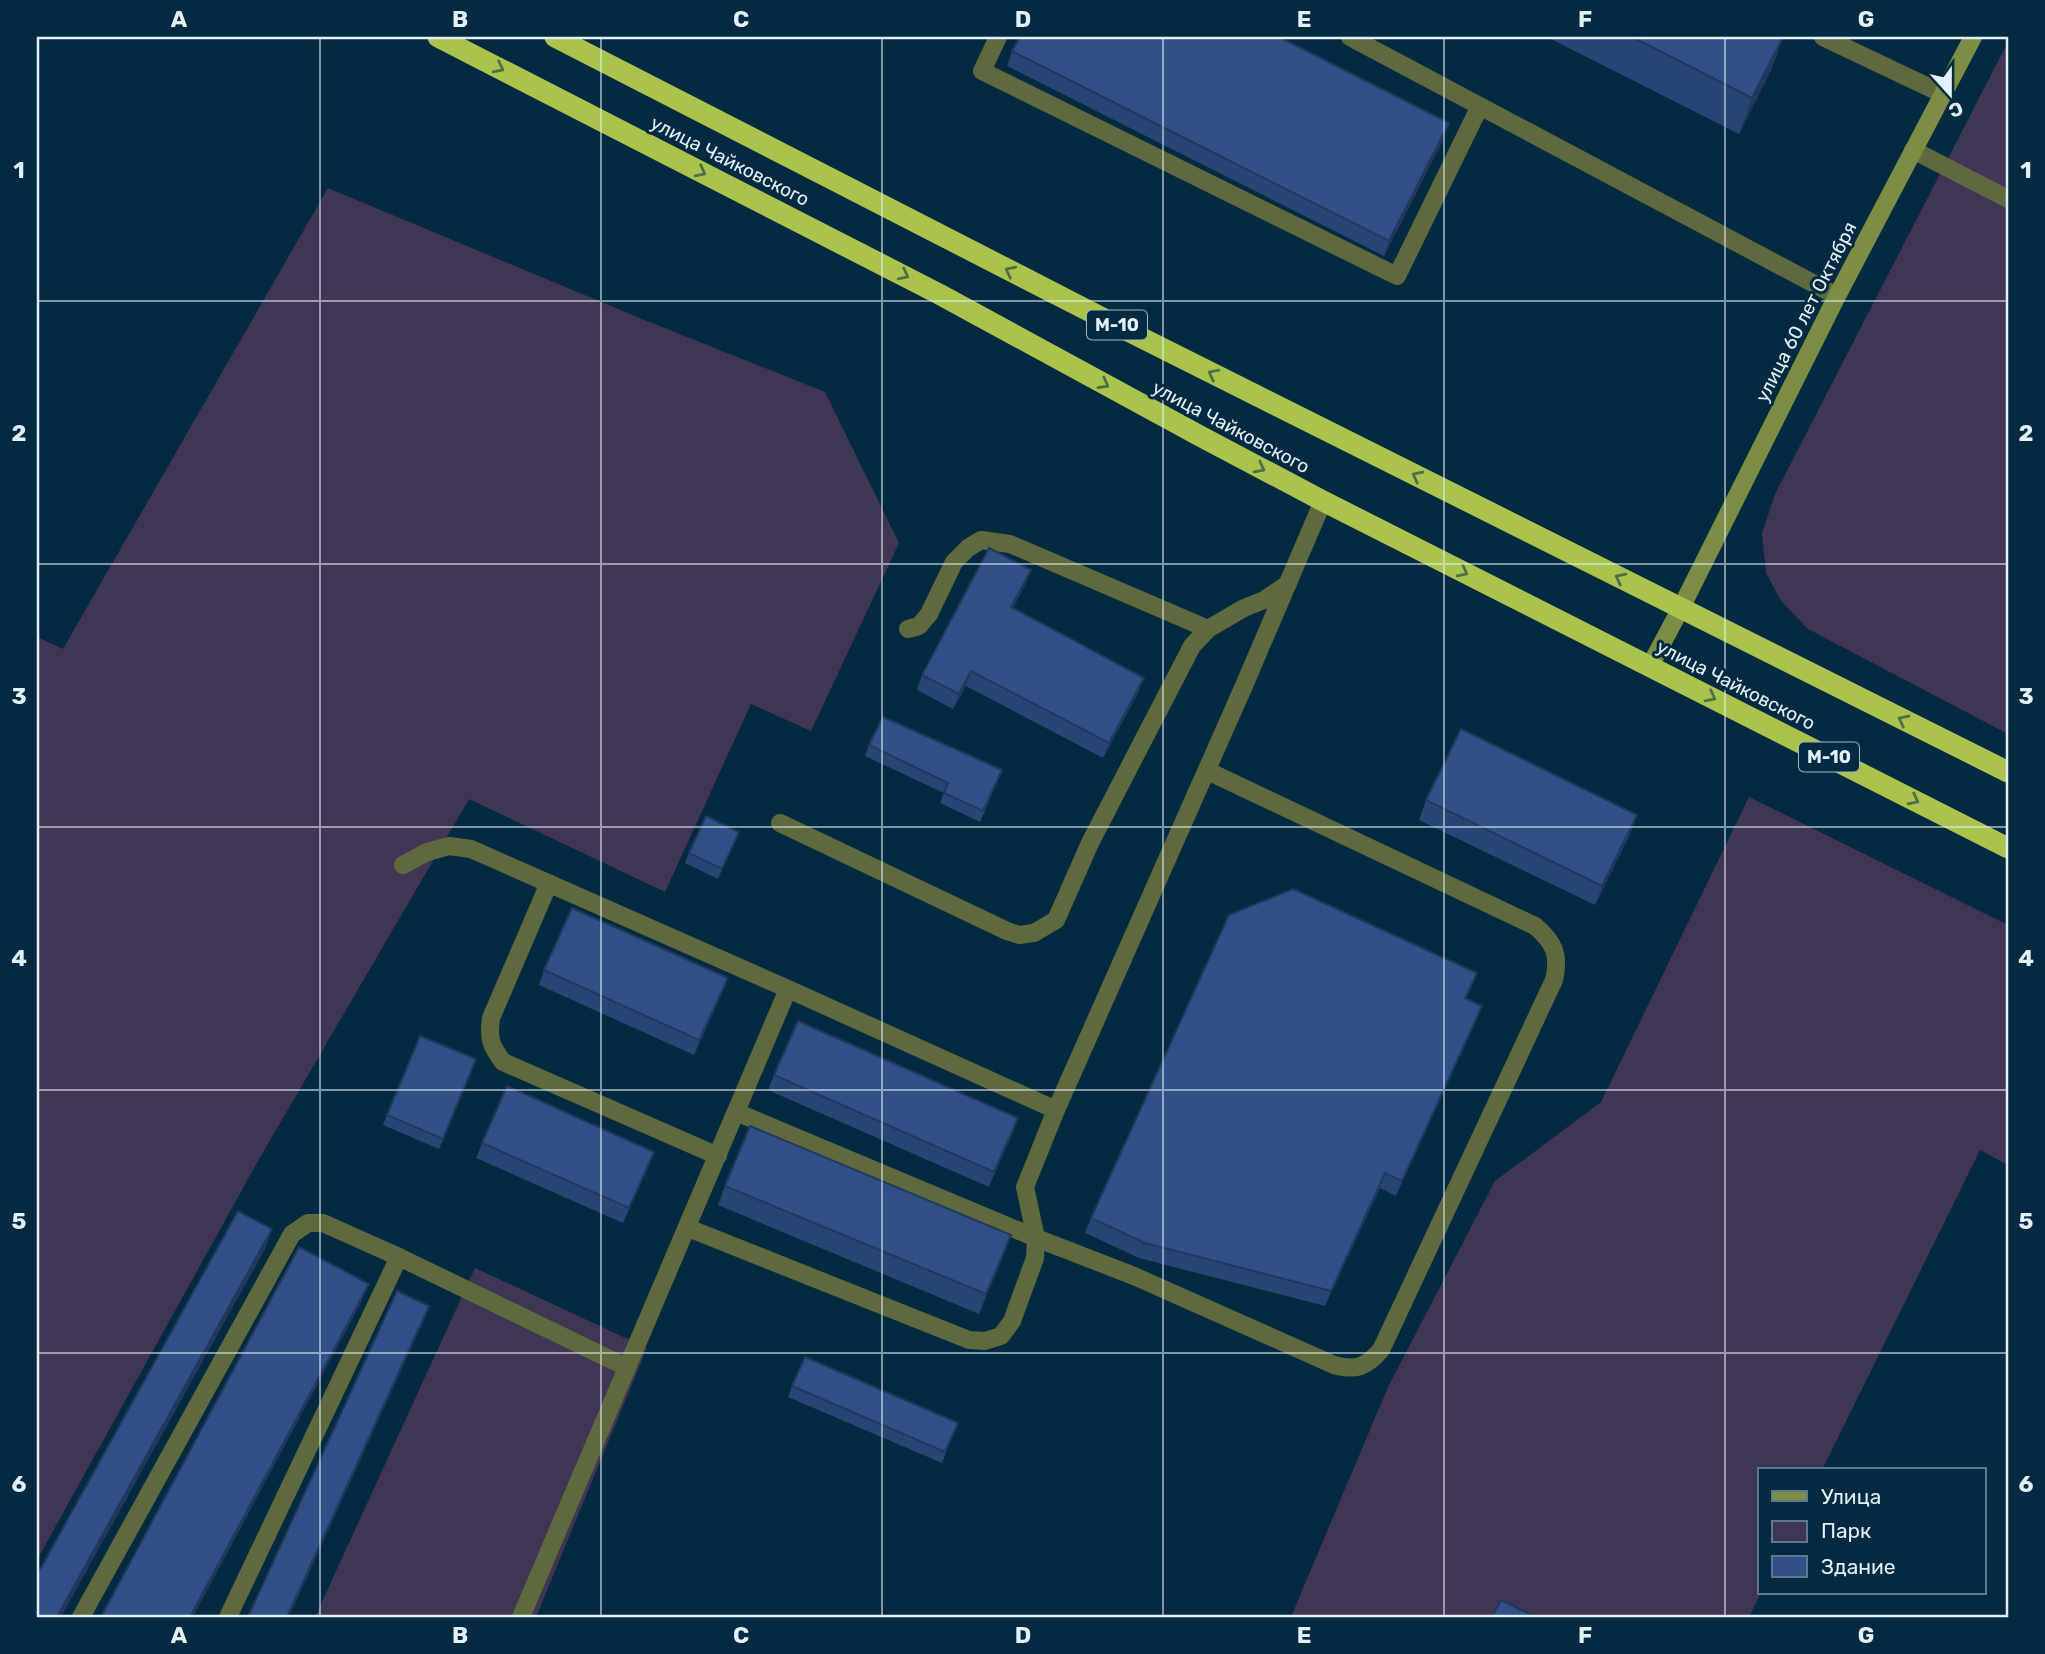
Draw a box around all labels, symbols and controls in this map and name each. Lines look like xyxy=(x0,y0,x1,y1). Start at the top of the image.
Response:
text: A xyxy=(171,5,188,33)
text: B xyxy=(452,5,468,33)
text: C xyxy=(733,5,749,33)
text: D xyxy=(1015,5,1031,33)
text: E xyxy=(1297,5,1311,33)
text: F xyxy=(1578,5,1592,33)
text: G xyxy=(1858,5,1874,33)
one-way arrow xyxy=(492,59,504,73)
north arrow xyxy=(1916,60,1986,130)
text: С xyxy=(1946,96,1966,123)
street label: улица Чайковского xyxy=(647,111,813,211)
text: 1 xyxy=(13,156,25,184)
text: 1 xyxy=(2020,156,2032,184)
one-way arrow xyxy=(694,163,706,177)
street label: улица 60 лет Октября xyxy=(1750,218,1862,406)
one-way arrow xyxy=(1005,265,1018,279)
one-way arrow xyxy=(897,267,909,281)
road number: М-10 xyxy=(1087,310,1147,340)
one-way arrow xyxy=(1208,368,1220,382)
one-way arrow xyxy=(1096,376,1109,389)
street label: улица Чайковского xyxy=(1148,376,1314,478)
text: 2 xyxy=(12,419,26,447)
text: 2 xyxy=(2019,419,2033,447)
one-way arrow xyxy=(1253,460,1265,474)
one-way arrow xyxy=(1412,470,1424,484)
one-way arrow xyxy=(1456,563,1468,577)
one-way arrow xyxy=(1615,572,1627,586)
street label: улица Чайковского xyxy=(1653,635,1819,735)
text: 3 xyxy=(11,682,27,710)
text: 3 xyxy=(2018,682,2034,710)
one-way arrow xyxy=(1703,689,1716,703)
one-way arrow xyxy=(1898,714,1910,728)
road number: М-10 xyxy=(1799,742,1859,772)
one-way arrow xyxy=(1906,791,1919,805)
text: 4 xyxy=(11,944,27,972)
text: 4 xyxy=(2018,944,2034,972)
text: 5 xyxy=(12,1207,27,1235)
text: 5 xyxy=(2019,1207,2034,1235)
legend xyxy=(1758,1468,1986,1594)
text: 6 xyxy=(12,1470,27,1498)
text: 6 xyxy=(2019,1470,2034,1498)
text: Улица xyxy=(1821,1484,1881,1509)
text: Парк xyxy=(1821,1518,1871,1543)
text: Здание xyxy=(1821,1554,1896,1579)
text: A xyxy=(171,1621,188,1649)
text: B xyxy=(452,1621,468,1649)
text: C xyxy=(733,1621,749,1649)
text: D xyxy=(1015,1621,1031,1649)
text: E xyxy=(1297,1621,1311,1649)
text: F xyxy=(1578,1621,1592,1649)
text: G xyxy=(1858,1621,1874,1649)

